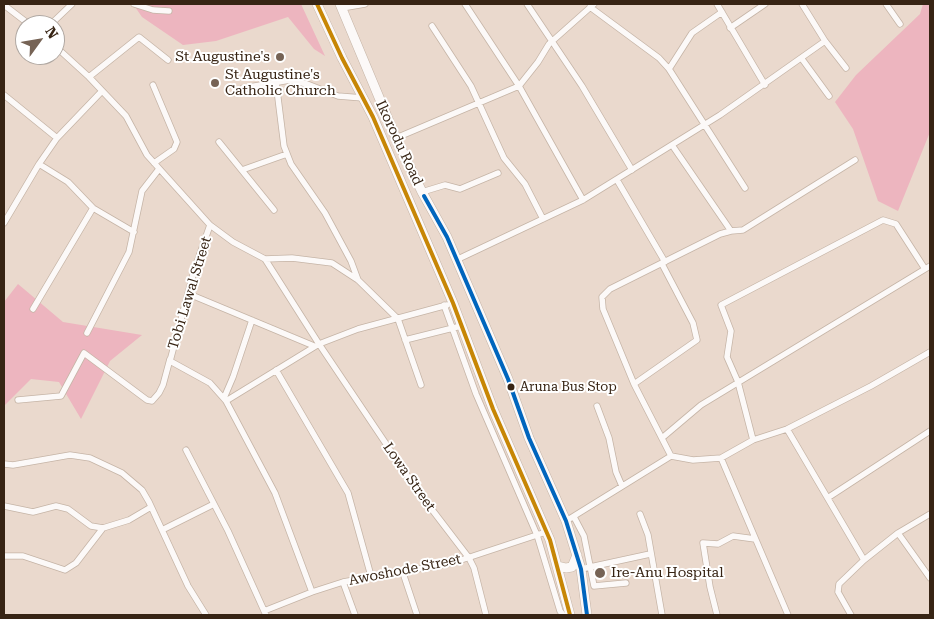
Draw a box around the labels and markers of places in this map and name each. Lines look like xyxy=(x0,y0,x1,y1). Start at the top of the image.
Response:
place label: St Augustine's xyxy=(175,49,270,65)
marker: St Augustine's xyxy=(274,51,286,63)
place label: St Augustine's Catholic Church xyxy=(225,67,336,100)
marker: St Augustine's Catholic Church xyxy=(209,77,221,89)
place label: Aruna Bus Stop xyxy=(520,379,617,395)
marker: Aruna Bus Stop xyxy=(506,382,516,392)
place label: Ire-Anu Hospital xyxy=(611,565,724,581)
marker: Ire-Anu Hospital xyxy=(593,566,607,580)

